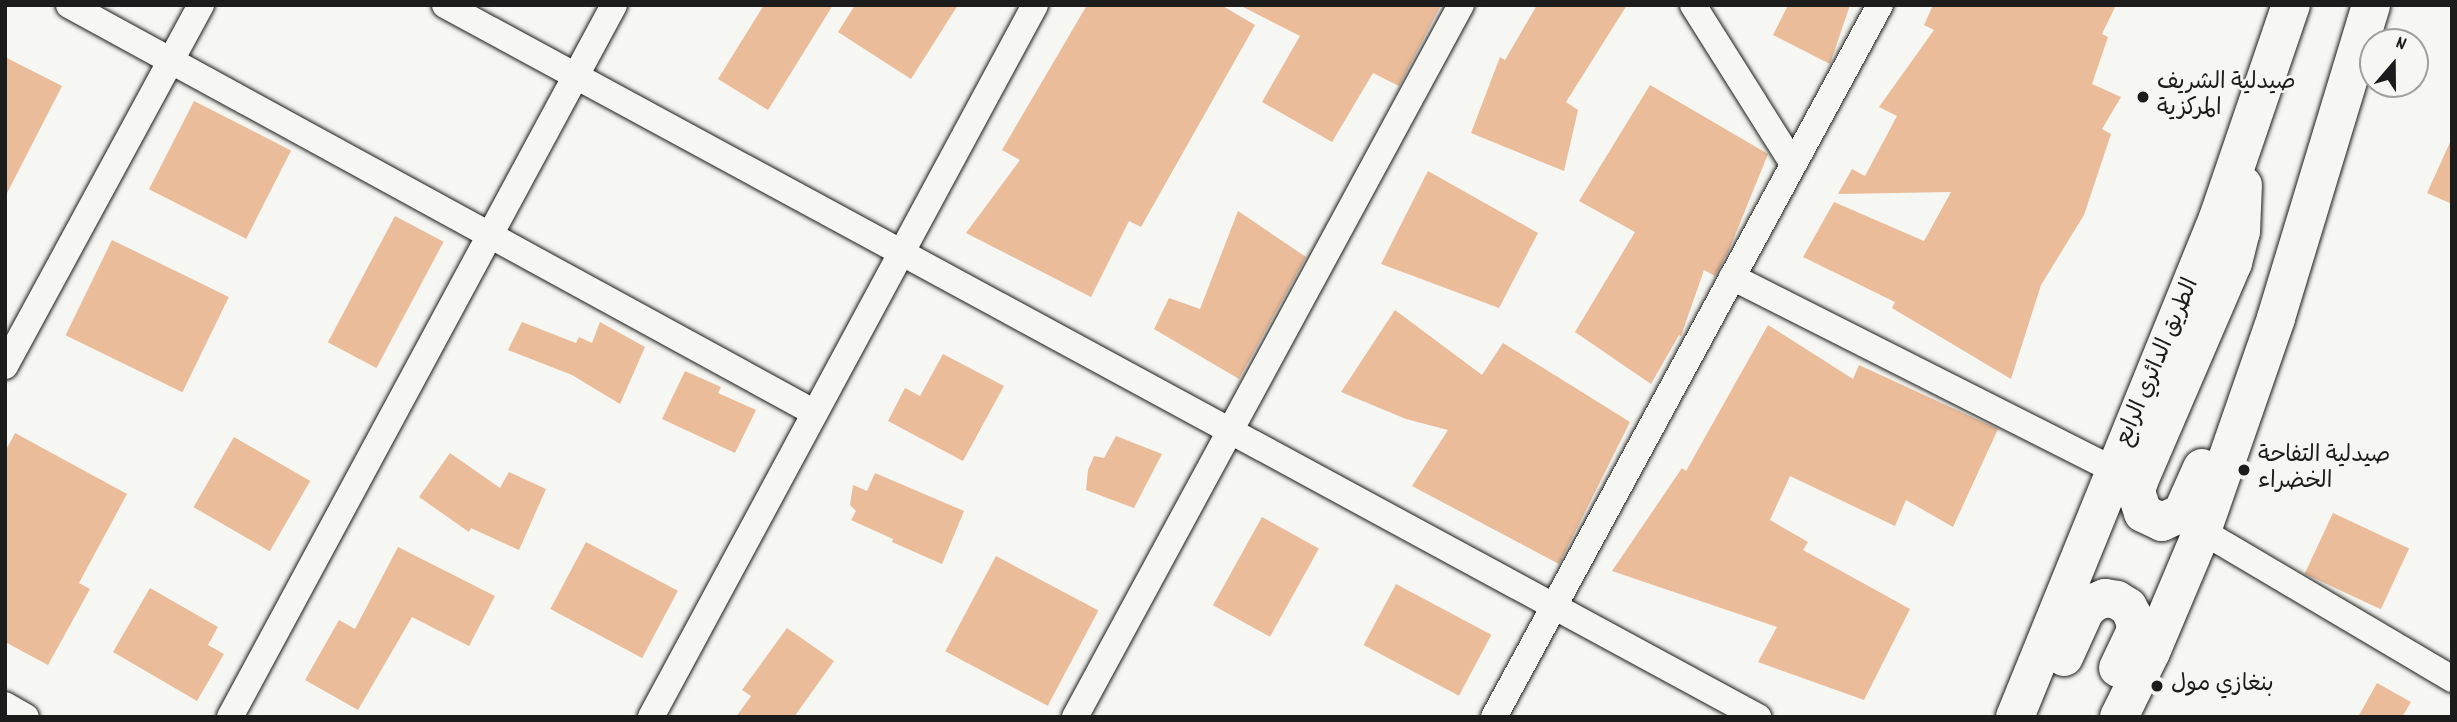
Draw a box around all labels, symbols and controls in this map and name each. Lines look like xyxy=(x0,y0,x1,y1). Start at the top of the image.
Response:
north arrow xyxy=(2359,28,2429,98)
text: N xyxy=(2392,30,2410,59)
place label: صيدلية الشريف المركزية xyxy=(2157,70,2296,124)
marker: صيدلية الشريف المركزية xyxy=(2135,89,2151,105)
street label: الطريق الدائري الرابع xyxy=(2111,275,2207,451)
place label: صيدلية التفاحة الخضراء xyxy=(2258,443,2390,497)
marker: صيدلية التفاحة الخضراء xyxy=(2236,462,2252,478)
place label: بنغازي مول xyxy=(2171,672,2274,700)
marker: بنغازي مول xyxy=(2149,678,2165,694)

